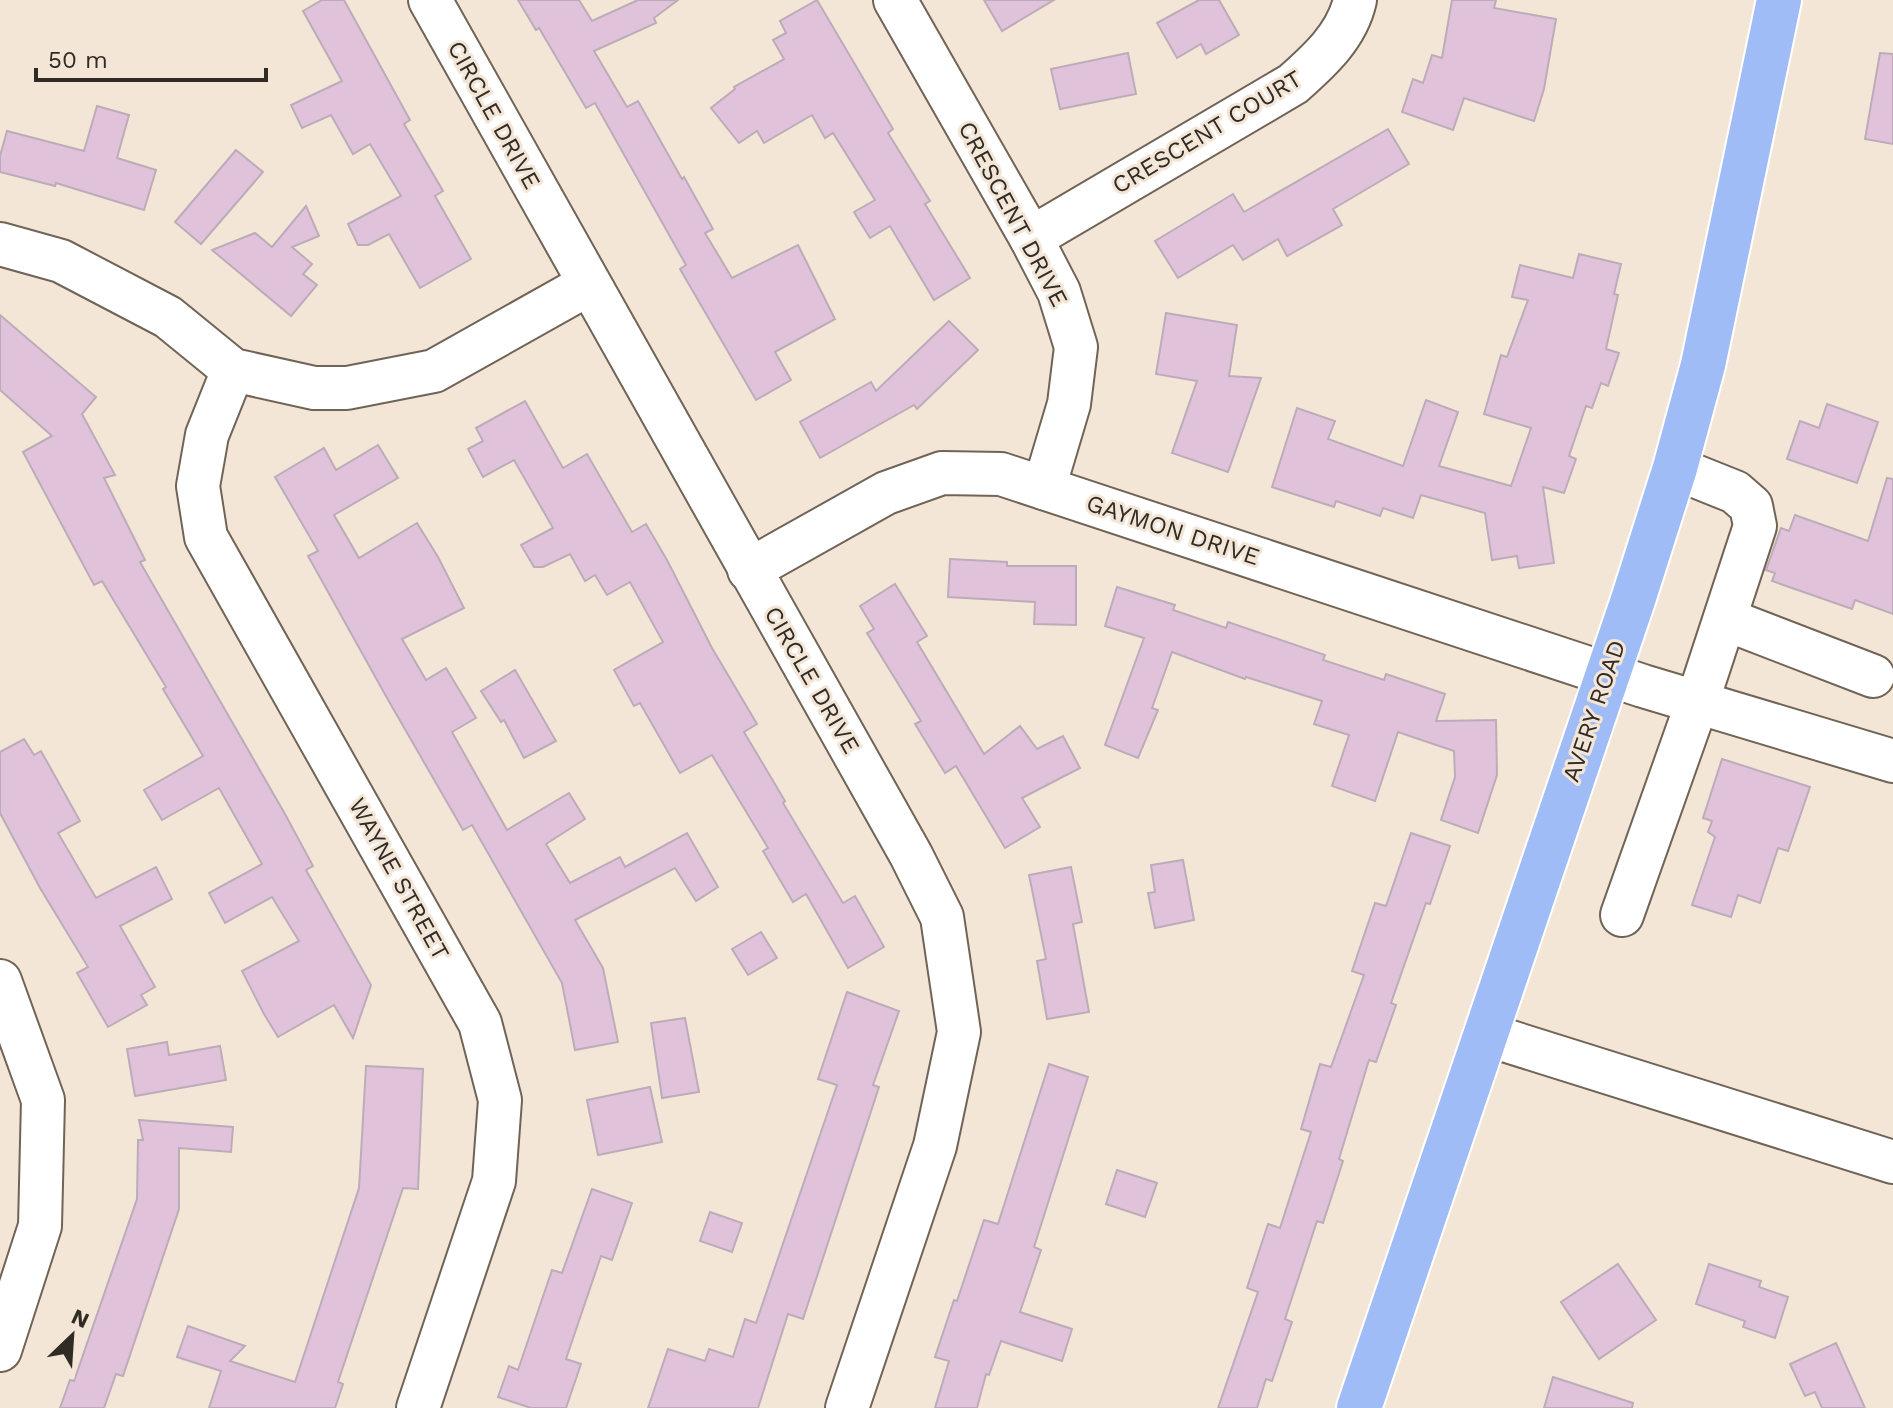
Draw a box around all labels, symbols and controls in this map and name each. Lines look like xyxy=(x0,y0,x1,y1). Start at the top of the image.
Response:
scale bar xyxy=(36,32,266,82)
street label: CIRCLE DRIVE xyxy=(442,36,546,194)
text: 50 m xyxy=(48,46,108,74)
street label: CRESCENT COURT xyxy=(1107,64,1307,200)
street label: CRESCENT DRIVE xyxy=(952,117,1074,311)
street label: GAYMON DRIVE xyxy=(1083,489,1263,571)
street label: CIRCLE DRIVE xyxy=(759,602,865,758)
street label: AVERY ROAD xyxy=(1557,636,1631,786)
street label: WAYNE STREET xyxy=(343,793,455,965)
north arrow xyxy=(32,1296,112,1376)
text: N xyxy=(68,1304,93,1333)

